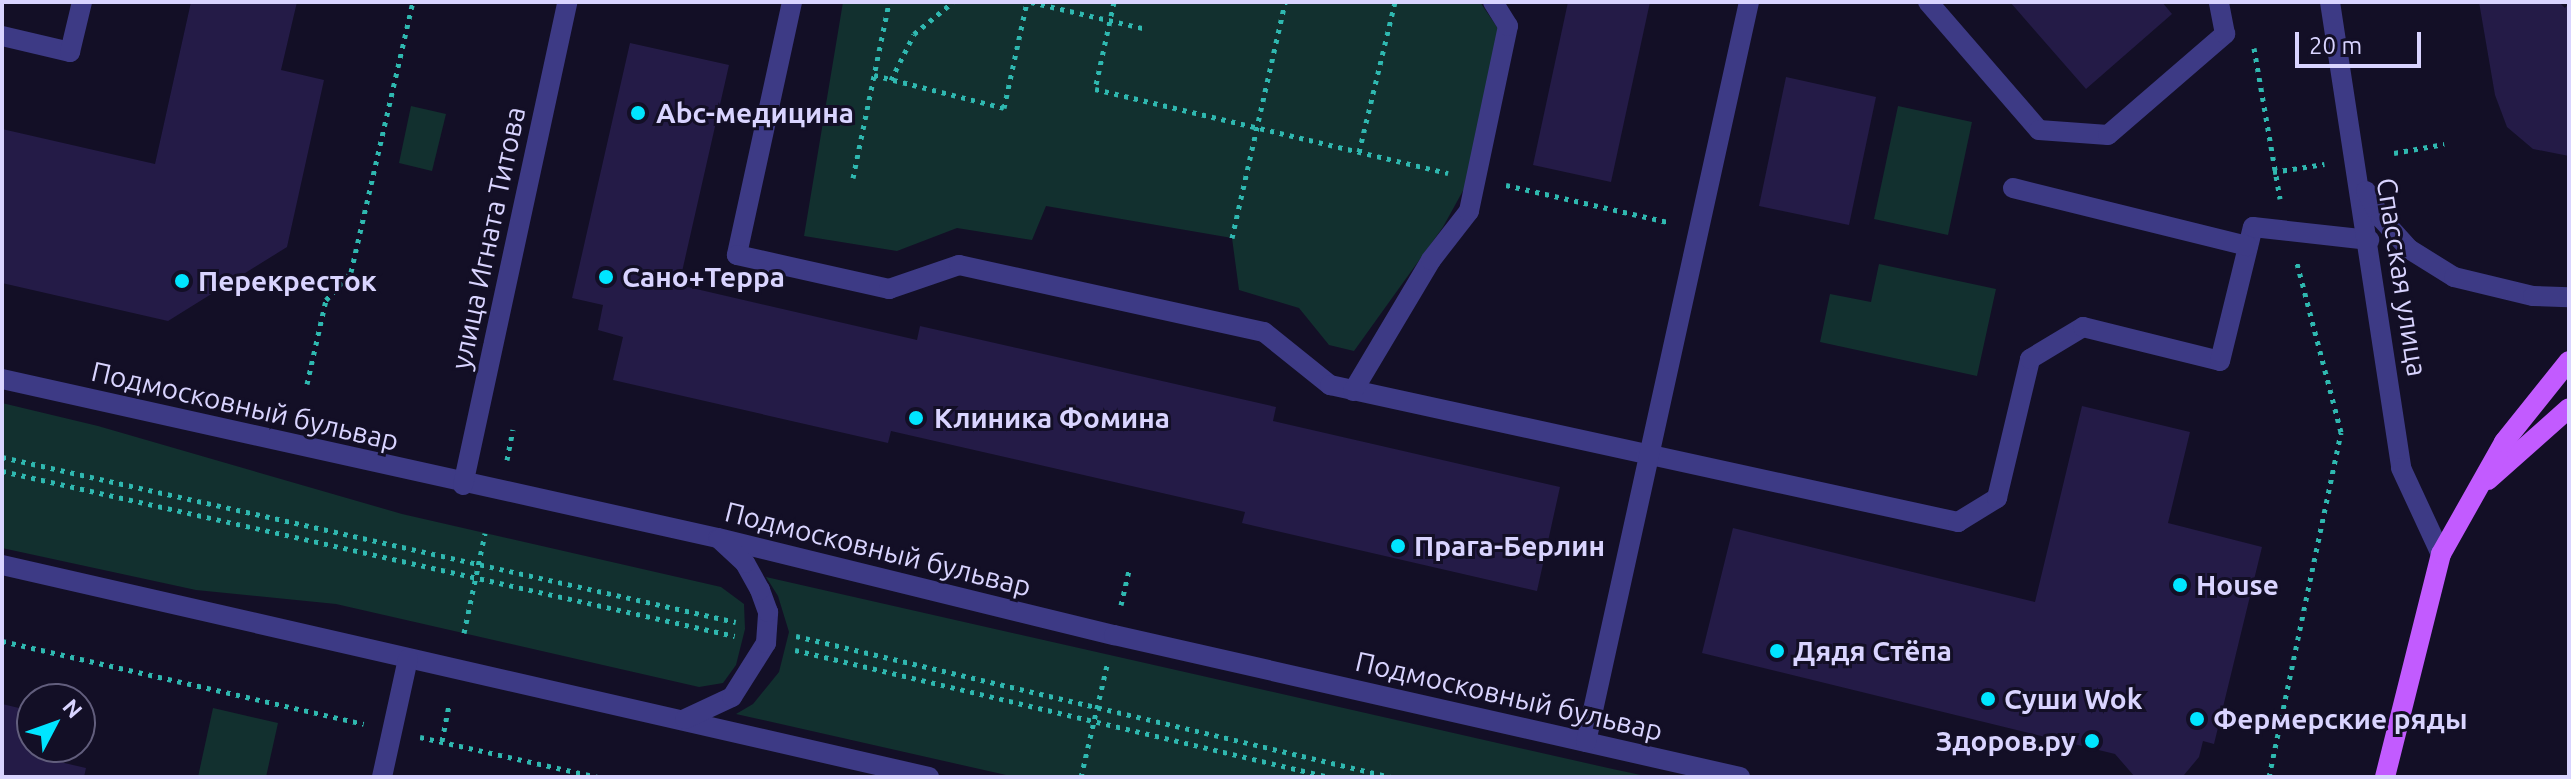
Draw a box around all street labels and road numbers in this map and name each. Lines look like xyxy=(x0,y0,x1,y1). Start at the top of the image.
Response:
street label: улица Игната Титова xyxy=(444,104,532,372)
street label: Спасская улица xyxy=(2370,175,2434,379)
street label: Подмосковный бульвар xyxy=(88,354,402,458)
street label: Подмосковный бульвар xyxy=(721,495,1035,603)
street label: Подмосковный бульвар xyxy=(1352,644,1666,748)

